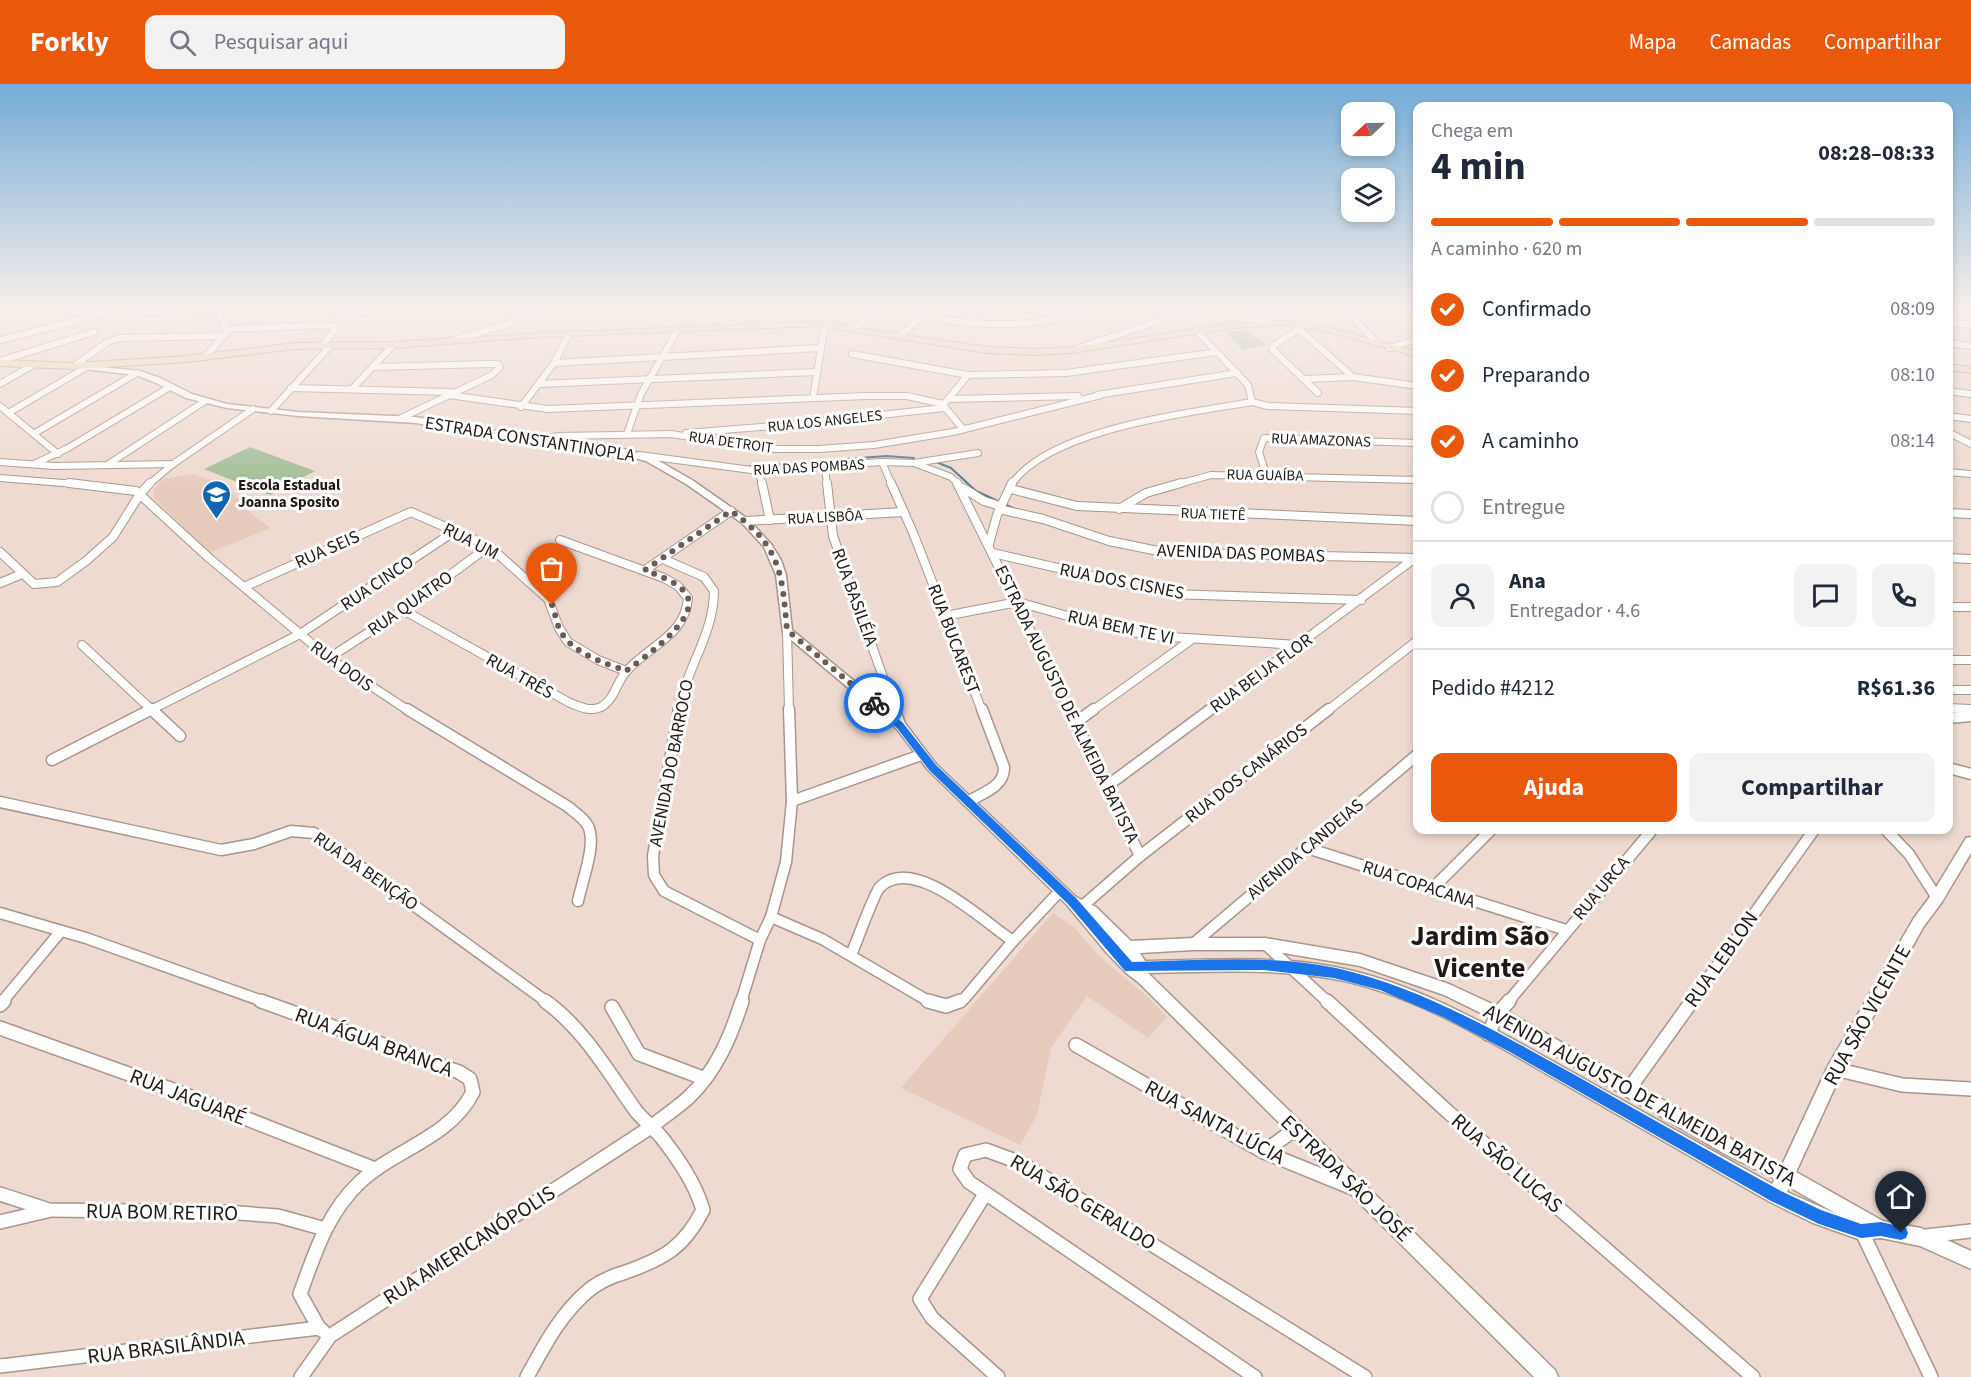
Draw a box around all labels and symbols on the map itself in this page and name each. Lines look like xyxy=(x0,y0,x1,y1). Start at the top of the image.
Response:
north arrow xyxy=(1341,102,1395,156)
street label: RUA LOS ANGELES xyxy=(767,405,883,438)
street label: ESTRADA CONSTANTINOPLA xyxy=(423,411,637,468)
street label: RUA DETROIT xyxy=(687,426,774,459)
street label: RUA AMAZONAS xyxy=(1271,428,1371,453)
street label: RUA DAS POMBAS xyxy=(753,454,865,481)
street label: RUA GUAÍBA xyxy=(1226,464,1304,487)
place label: Escola Estadual Joanna Sposito xyxy=(238,475,341,513)
school or university icon: Escola Estadual Joanna Sposito xyxy=(201,478,233,520)
street label: RUA TIETÊ xyxy=(1180,503,1246,526)
street label: RUA LISBÔA xyxy=(787,505,864,530)
street label: RUA UM xyxy=(439,517,503,566)
street label: RUA SEIS xyxy=(291,524,364,575)
street label: AVENIDA DAS POMBAS xyxy=(1157,538,1325,569)
pin xyxy=(526,543,577,605)
street label: RUA BASILÉIA xyxy=(825,545,884,650)
street label: RUA CINCO xyxy=(336,550,419,617)
street label: RUA DOS CISNES xyxy=(1057,557,1186,606)
street label: ESTRADA AUGUSTO DE ALMEIDA BATISTA xyxy=(988,561,1145,848)
street label: RUA QUATRO xyxy=(363,565,458,642)
street label: RUA BUCAREST xyxy=(921,581,986,698)
street label: RUA BEM TE VI xyxy=(1065,604,1177,651)
street label: RUA BEIJA FLOR xyxy=(1205,628,1318,719)
street label: RUA DOIS xyxy=(305,635,378,698)
street label: RUA TRÊS xyxy=(481,648,558,705)
courier xyxy=(844,673,904,733)
street label: AVENIDA DO BARROCO xyxy=(643,677,700,849)
street label: RUA DOS CANÁRIOS xyxy=(1180,718,1313,829)
street label: AVENIDA CANDEIAS xyxy=(1242,793,1369,906)
street label: RUA DA BENÇÃO xyxy=(308,826,423,917)
street label: RUA URCA xyxy=(1567,851,1636,926)
street label: RUA COPACANA xyxy=(1359,854,1479,915)
street label: RUA LEBLON xyxy=(1677,905,1765,1013)
district label: Jardim São Vicente xyxy=(1410,916,1550,988)
street label: RUA SÃO VICENTE xyxy=(1816,939,1918,1091)
street label: AVENIDA AUGUSTO DE ALMEIDA BATISTA xyxy=(1478,996,1802,1194)
street label: RUA ÁGUA BRANCA xyxy=(291,999,458,1085)
street label: RUA JAGUARÉ xyxy=(125,1061,251,1133)
street label: RUA SANTA LÚCIA xyxy=(1140,1072,1291,1172)
street label: RUA SÃO LUCAS xyxy=(1445,1106,1569,1220)
street label: ESTRADA SÃO JOSÉ xyxy=(1274,1108,1418,1248)
street label: RUA SÃO GERALDO xyxy=(1004,1146,1162,1258)
pin xyxy=(1875,1171,1926,1233)
street label: RUA AMERICANÓPOLIS xyxy=(377,1178,561,1312)
street label: RUA BOM RETIRO xyxy=(86,1196,238,1228)
street label: RUA BRASILÂNDIA xyxy=(86,1322,247,1372)

